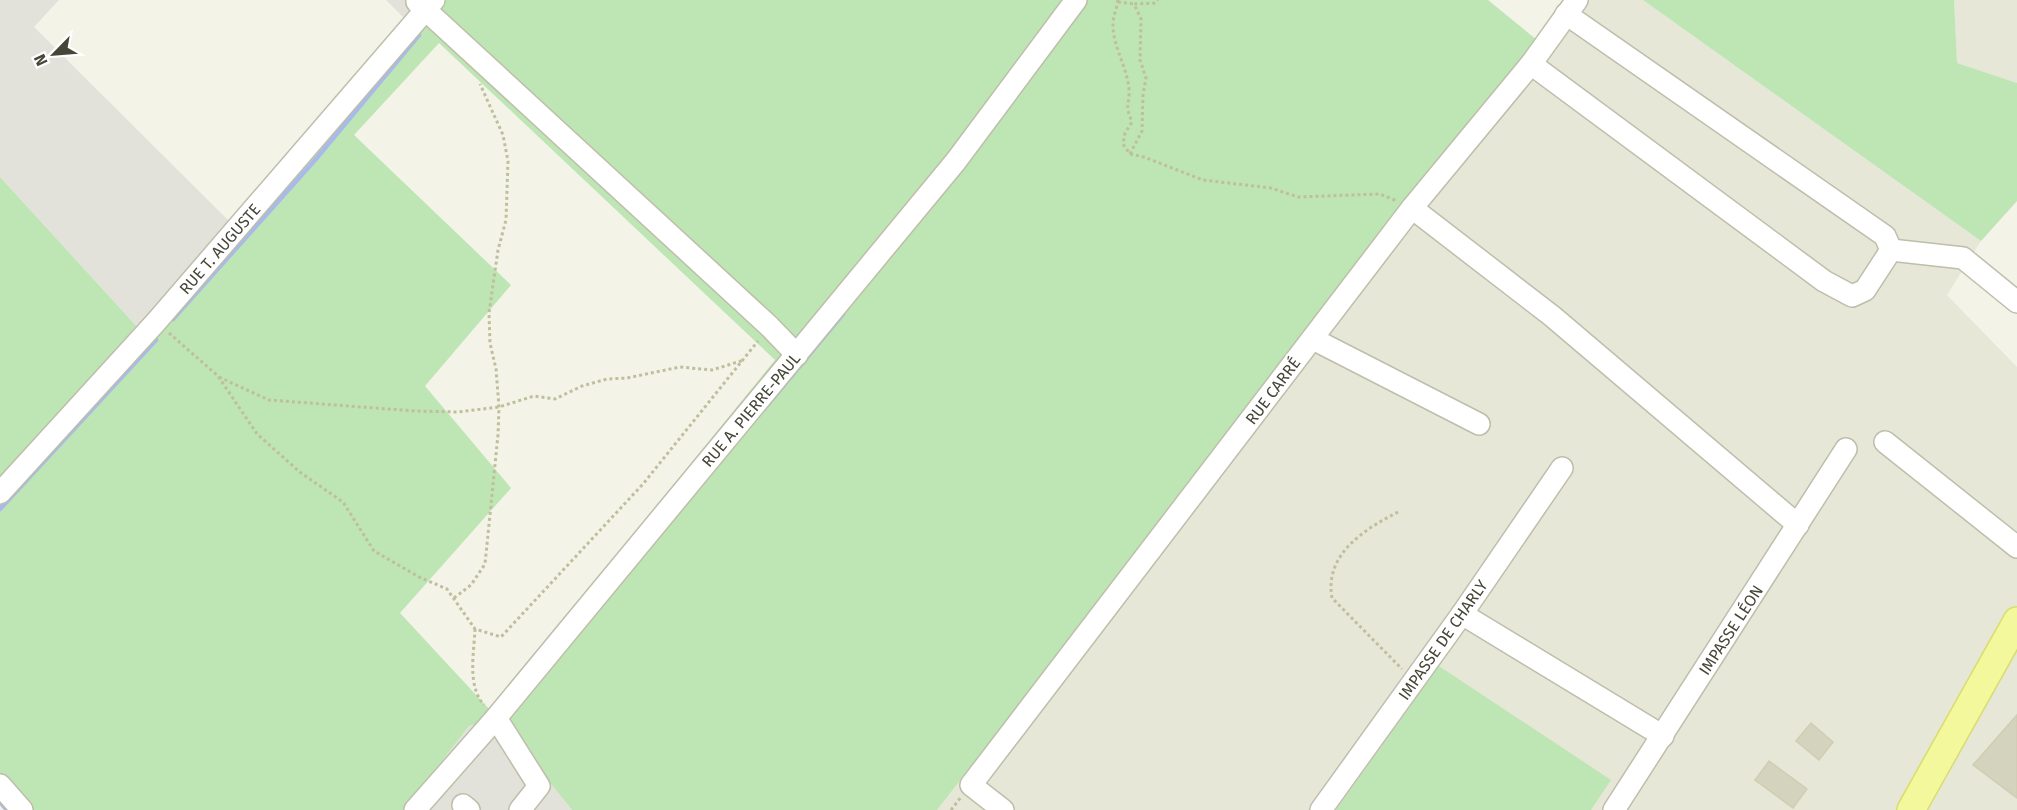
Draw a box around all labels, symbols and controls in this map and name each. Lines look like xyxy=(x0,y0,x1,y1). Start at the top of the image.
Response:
north arrow xyxy=(24,24,84,84)
text: N xyxy=(30,51,52,69)
street label: RUE T. AUGUSTE xyxy=(176,200,264,298)
street label: RUE A. PIERRE-PAUL xyxy=(698,349,804,471)
street label: RUE CARRÉ xyxy=(1241,353,1304,428)
street label: IMPASSE DE CHARLY xyxy=(1395,576,1492,704)
street label: IMPASSE LÉON xyxy=(1694,581,1767,678)

